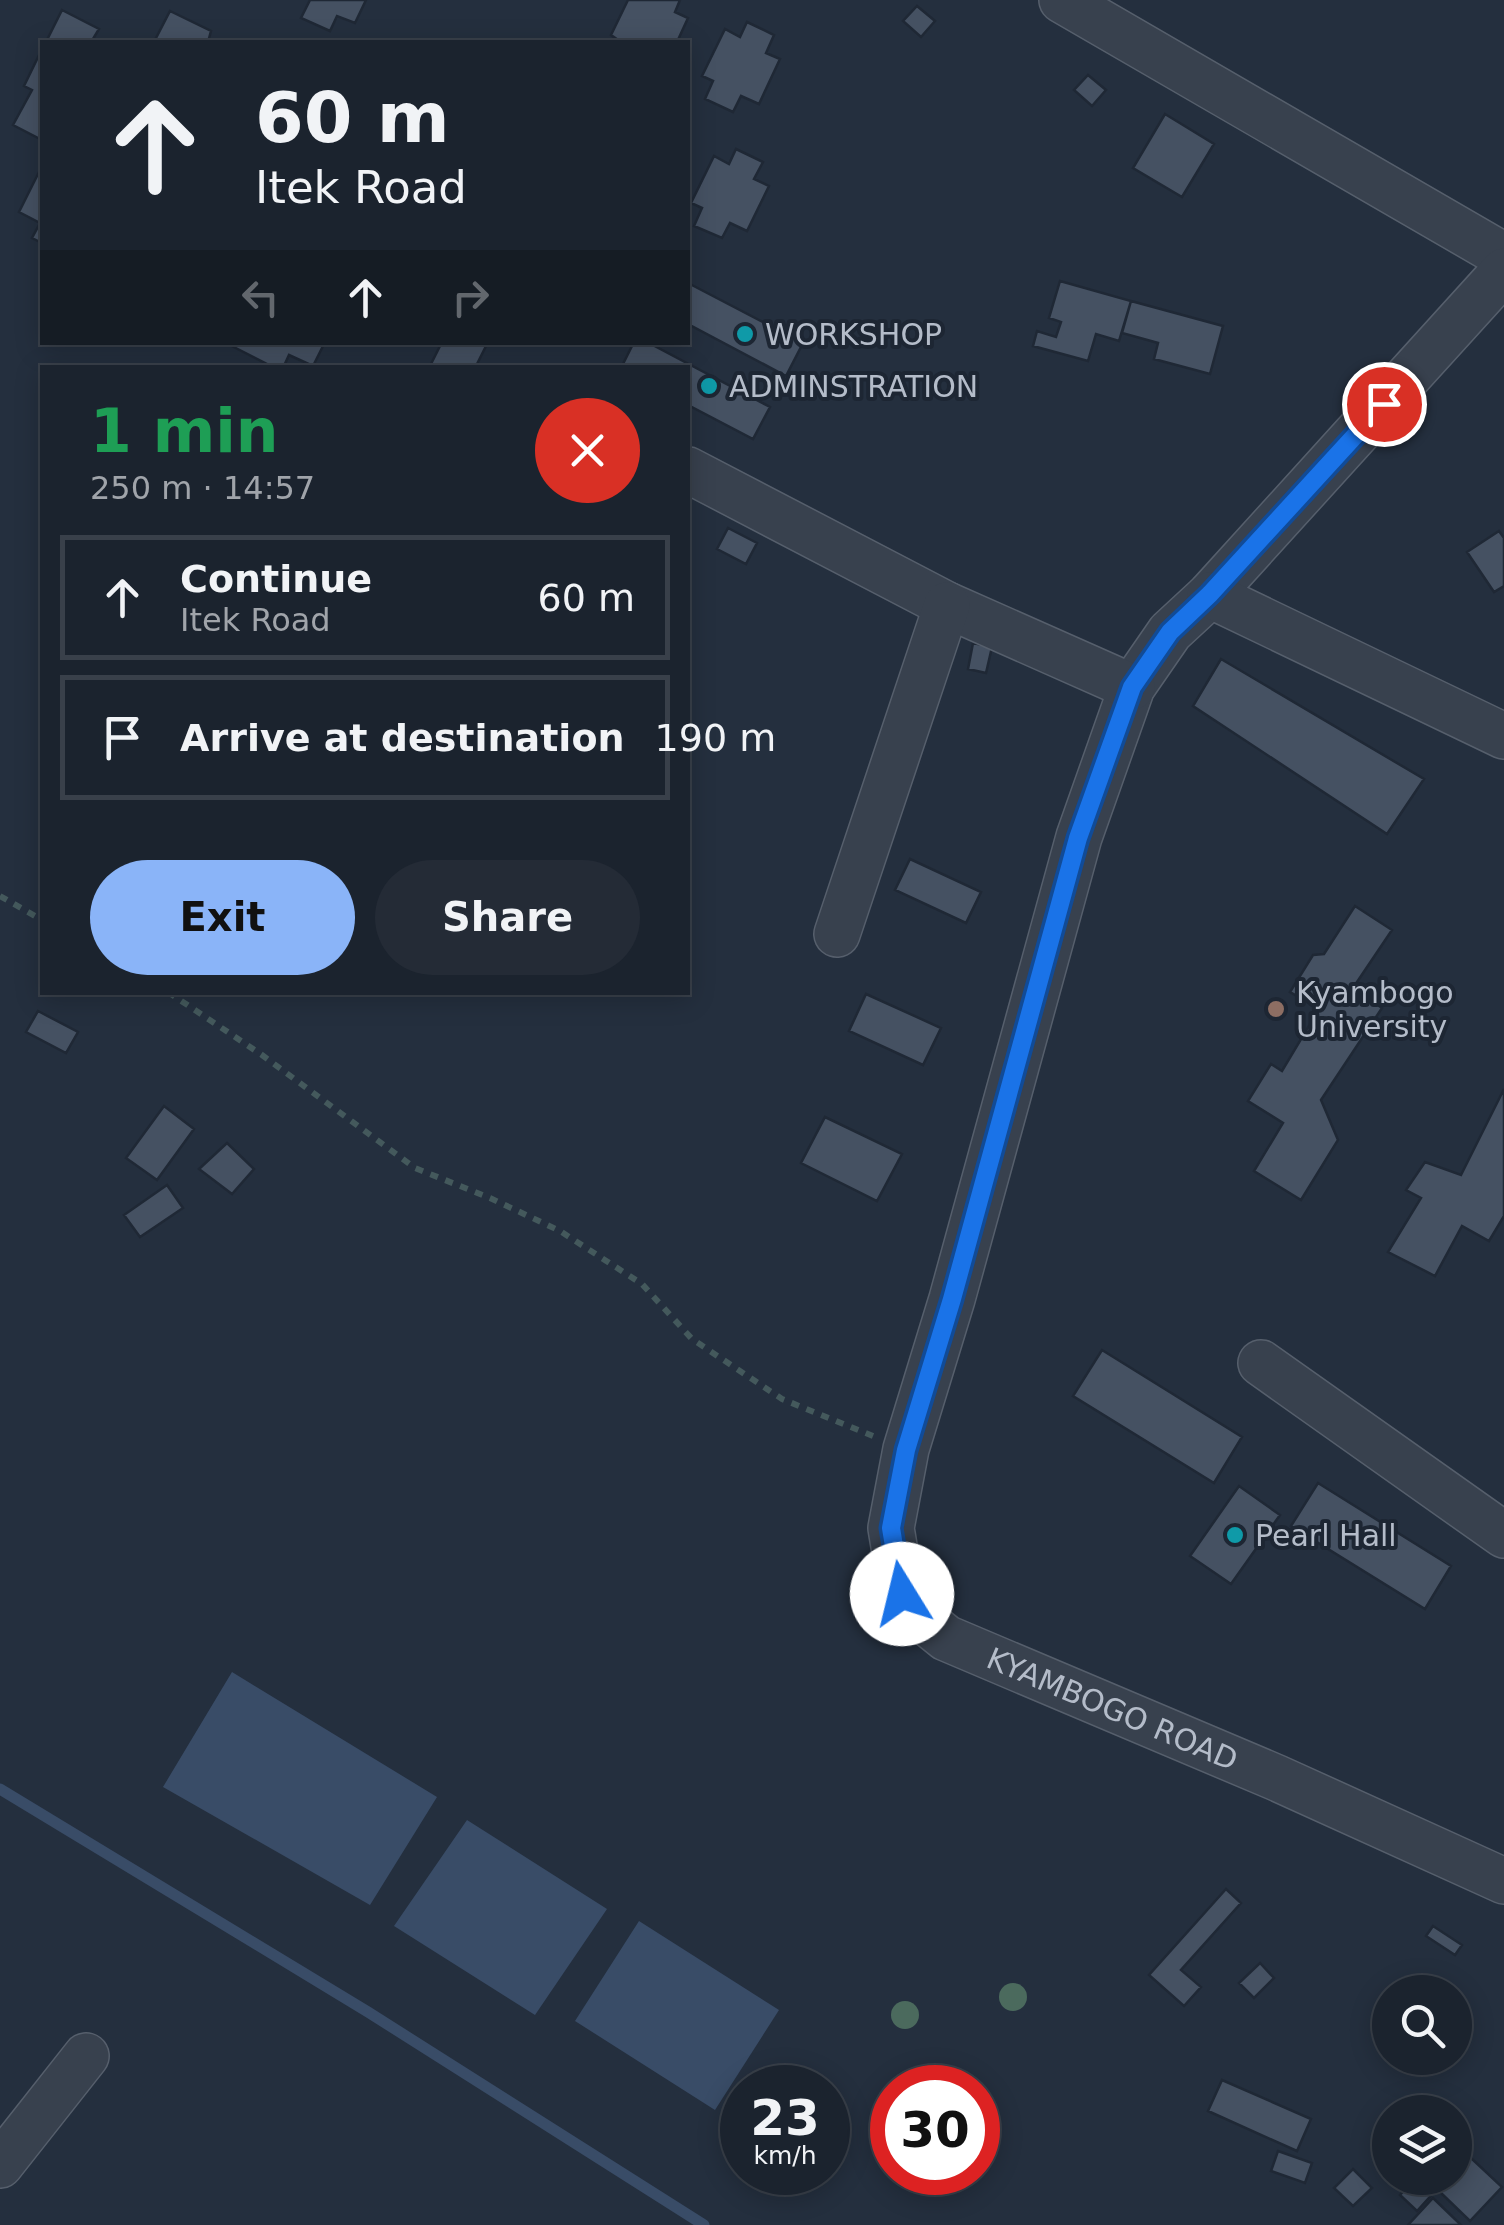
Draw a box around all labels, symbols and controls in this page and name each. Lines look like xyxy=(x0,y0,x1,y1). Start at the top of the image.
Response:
text: 60 m xyxy=(255,77,450,159)
icon: ahead xyxy=(90,80,220,210)
text: Itek Road xyxy=(255,161,467,214)
icon: left xyxy=(233,270,288,325)
icon: ahead xyxy=(338,270,393,325)
icon: right xyxy=(443,270,498,325)
place label: WORKSHOP xyxy=(765,317,942,352)
marker: WORKSHOP xyxy=(734,323,756,345)
pin xyxy=(1342,362,1427,447)
place label: ADMINSTRATION xyxy=(729,369,978,404)
marker: ADMINSTRATION xyxy=(698,375,720,397)
icon: arrive xyxy=(1357,377,1412,432)
text: 1 min xyxy=(90,396,278,466)
button: close xyxy=(535,398,640,503)
text: 250 m · 14:57 xyxy=(90,469,315,507)
text: Continue xyxy=(180,557,372,601)
icon: ahead xyxy=(95,570,150,625)
text: 60 m xyxy=(538,576,635,620)
text: Itek Road xyxy=(180,601,331,639)
icon: arrive xyxy=(95,710,150,765)
text: Arrive at destination xyxy=(180,716,625,760)
text: 190 m xyxy=(655,716,776,760)
button: Exit xyxy=(90,860,355,975)
button: Share xyxy=(375,860,640,975)
place label: Kyambogo University xyxy=(1296,975,1454,1044)
marker: Kyambogo University xyxy=(1265,998,1287,1020)
place label: Pearl Hall xyxy=(1255,1518,1397,1553)
marker: Pearl Hall xyxy=(1224,1524,1246,1546)
position arrow xyxy=(850,1542,954,1646)
street label: KYAMBOGO ROAD xyxy=(982,1640,1243,1777)
map controls xyxy=(1372,1975,1472,2195)
button: search xyxy=(1372,1975,1472,2075)
speed limit sign: 30 xyxy=(870,2065,1000,2195)
text: 23 xyxy=(750,2089,820,2147)
button: layers xyxy=(1372,2095,1472,2195)
text: km/h xyxy=(753,2141,817,2170)

